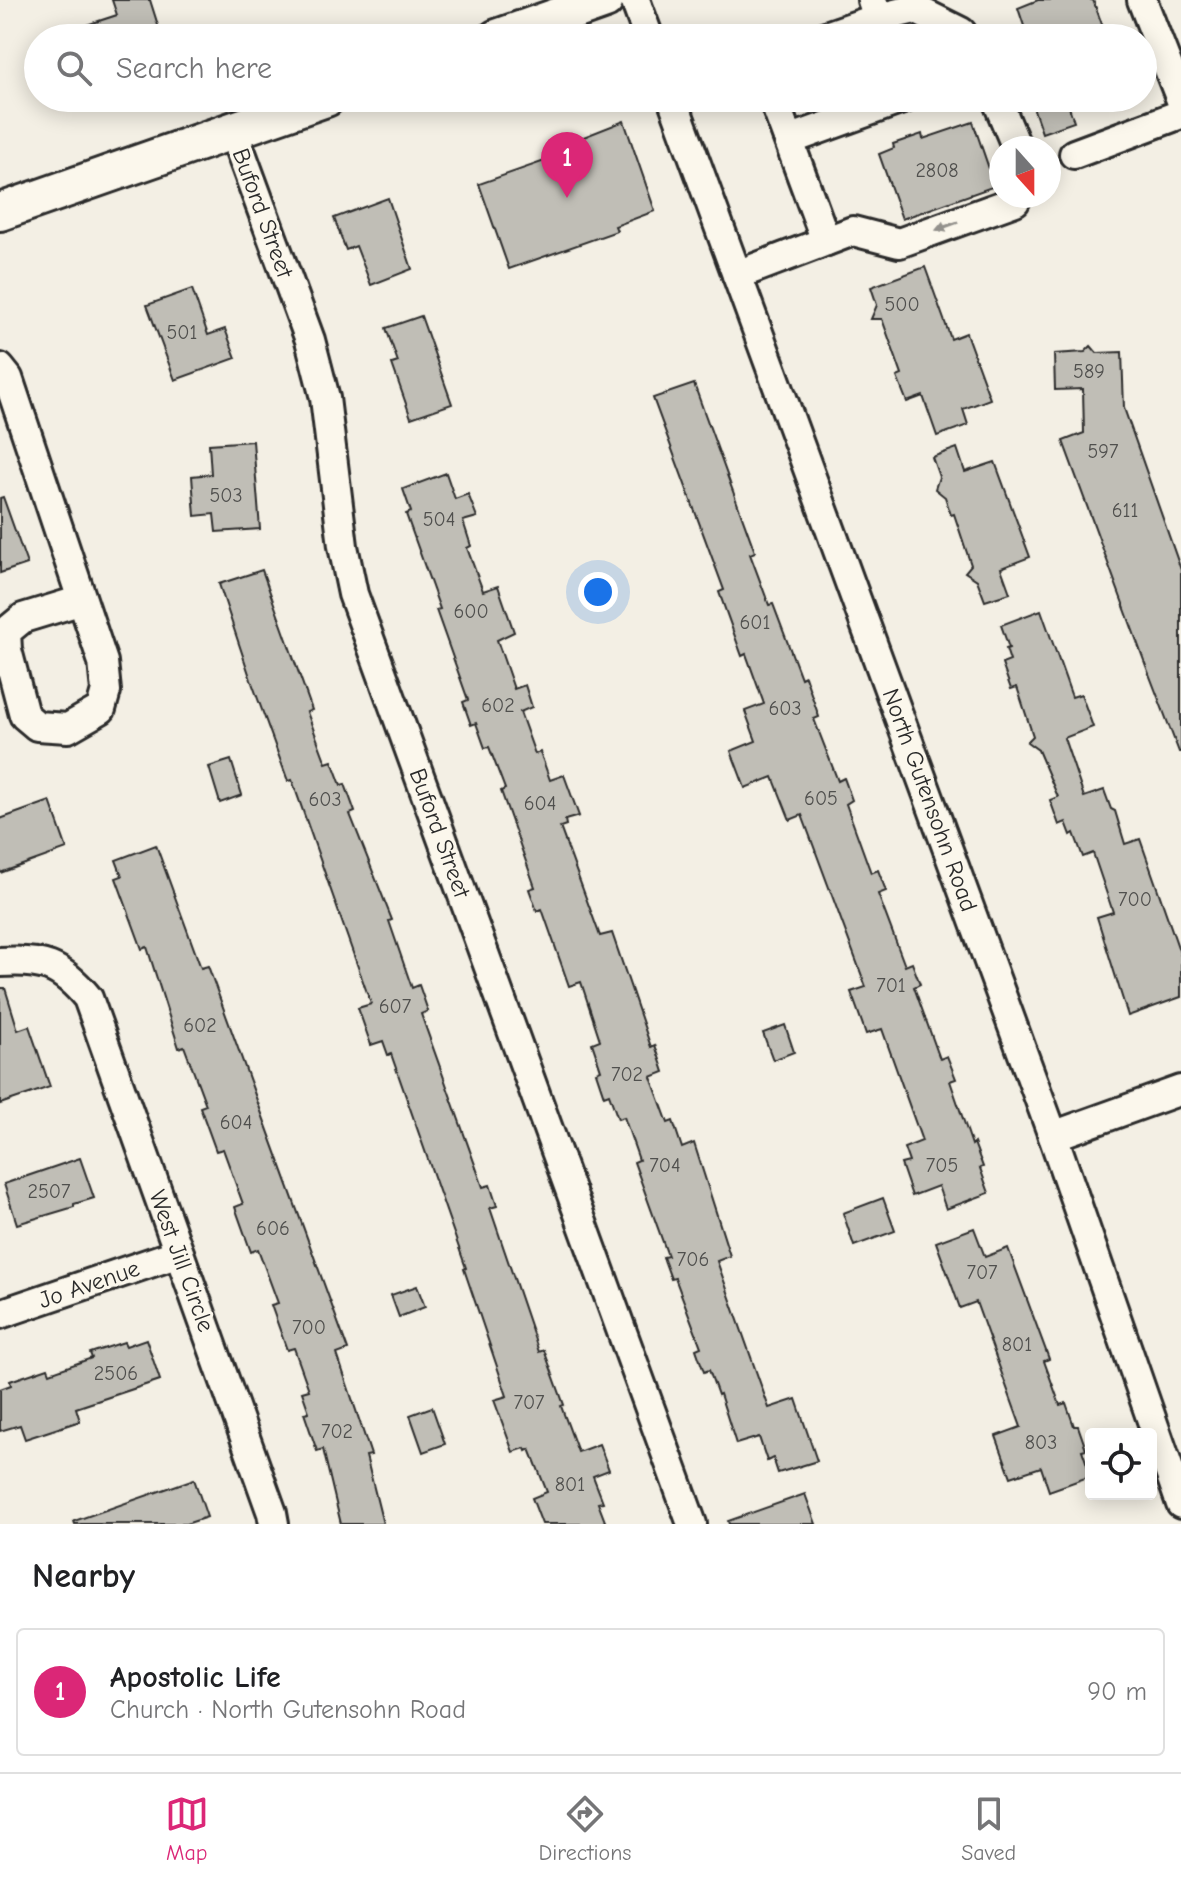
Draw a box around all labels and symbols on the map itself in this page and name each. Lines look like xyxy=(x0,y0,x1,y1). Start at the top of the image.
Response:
pin: 1 xyxy=(541,132,593,198)
north arrow xyxy=(989,136,1061,208)
street label: Buford Street xyxy=(227,144,300,283)
house number: 2808 xyxy=(915,159,959,182)
one-way arrow xyxy=(935,220,959,232)
house number: 500 xyxy=(884,293,920,316)
house number: 501 xyxy=(167,321,197,344)
house number: 589 xyxy=(1073,360,1105,383)
house number: 597 xyxy=(1088,440,1119,463)
house number: 503 xyxy=(209,484,243,507)
house number: 611 xyxy=(1112,499,1138,522)
house number: 504 xyxy=(423,508,455,531)
your location xyxy=(578,572,618,612)
house number: 600 xyxy=(453,600,489,623)
house number: 601 xyxy=(740,611,770,634)
street label: North Gutensohn Road xyxy=(877,685,983,915)
house number: 602 xyxy=(481,694,515,717)
house number: 603 xyxy=(768,697,802,720)
street label: Buford Street xyxy=(404,764,477,903)
house number: 605 xyxy=(804,787,838,810)
house number: 603 xyxy=(308,788,342,811)
house number: 604 xyxy=(524,792,556,815)
house number: 700 xyxy=(1118,888,1152,911)
house number: 701 xyxy=(876,974,906,997)
house number: 607 xyxy=(379,995,412,1018)
house number: 602 xyxy=(183,1014,217,1037)
house number: 702 xyxy=(611,1063,643,1086)
house number: 604 xyxy=(220,1111,252,1134)
house number: 704 xyxy=(649,1154,681,1177)
house number: 705 xyxy=(926,1154,958,1177)
house number: 2507 xyxy=(28,1180,71,1203)
street label: West Jill Circle xyxy=(143,1186,221,1336)
house number: 606 xyxy=(256,1217,290,1240)
house number: 706 xyxy=(677,1248,709,1271)
street label: Jo Avenue xyxy=(35,1254,143,1314)
house number: 707 xyxy=(966,1261,998,1284)
house number: 700 xyxy=(292,1316,326,1339)
house number: 801 xyxy=(1002,1333,1032,1356)
house number: 2506 xyxy=(94,1362,138,1385)
house number: 707 xyxy=(513,1391,545,1414)
house number: 702 xyxy=(321,1420,353,1443)
house number: 803 xyxy=(1025,1431,1057,1454)
house number: 801 xyxy=(555,1473,585,1496)

